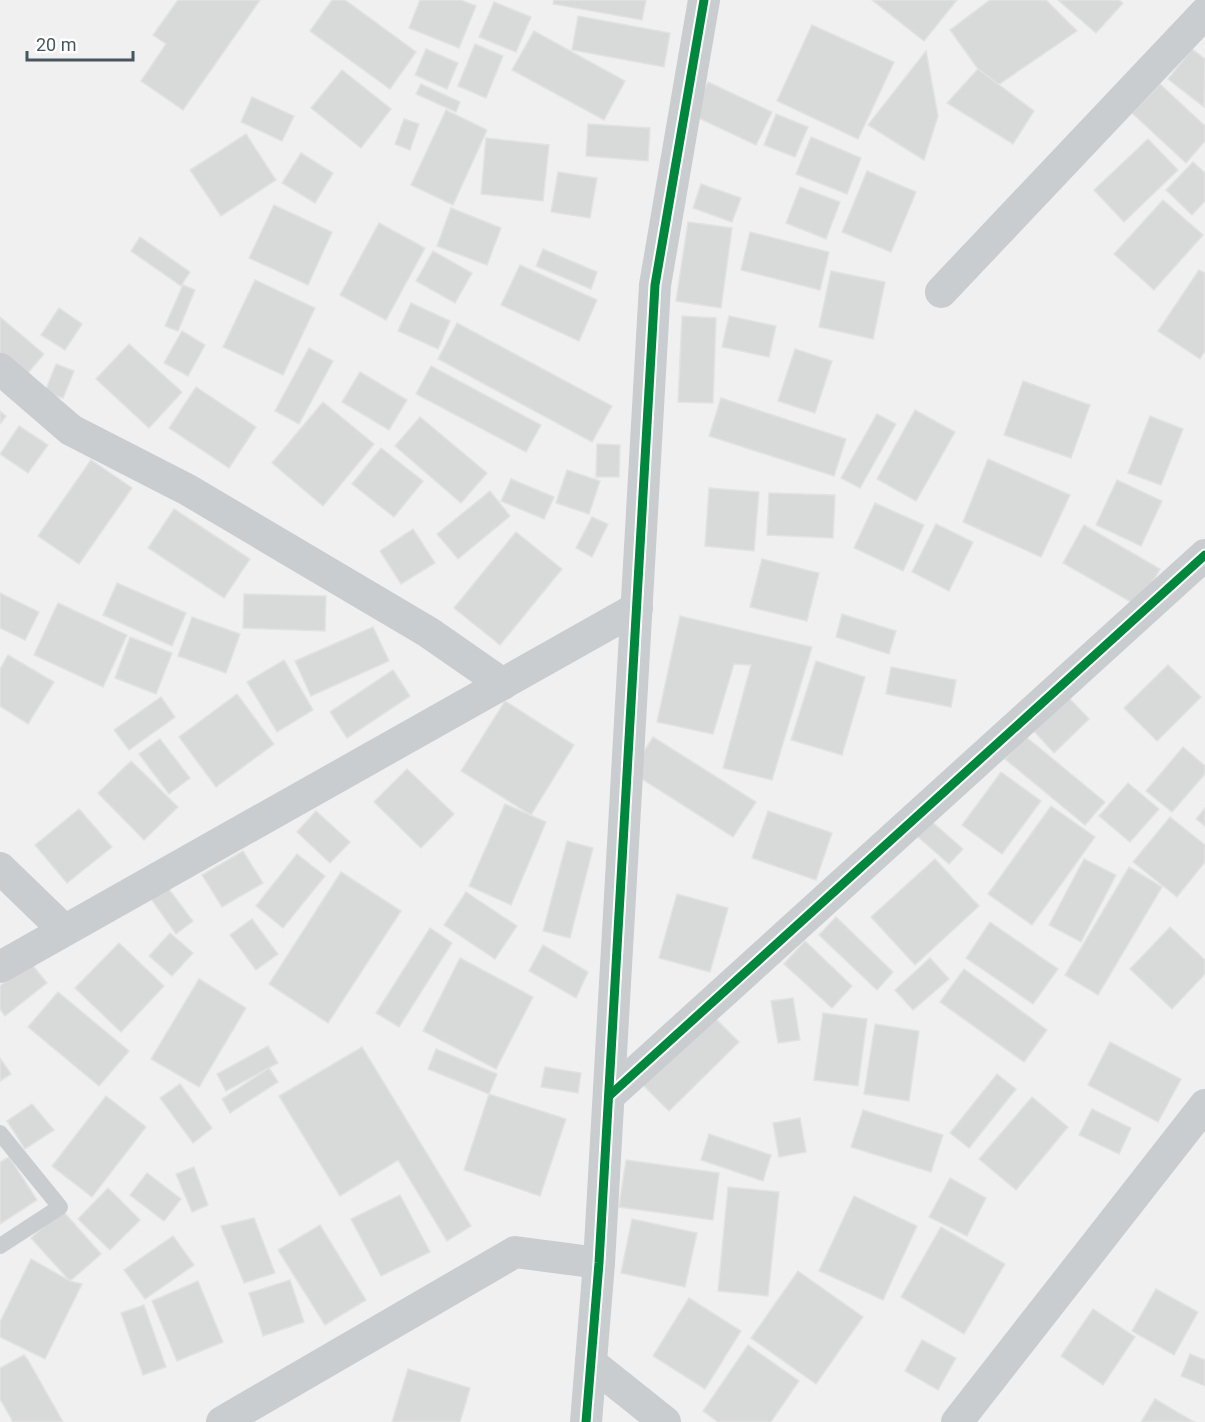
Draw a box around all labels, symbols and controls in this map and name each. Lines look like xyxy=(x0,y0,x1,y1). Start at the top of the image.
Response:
scale bar xyxy=(27,24,134,62)
text: 20 m xyxy=(36,34,76,55)

